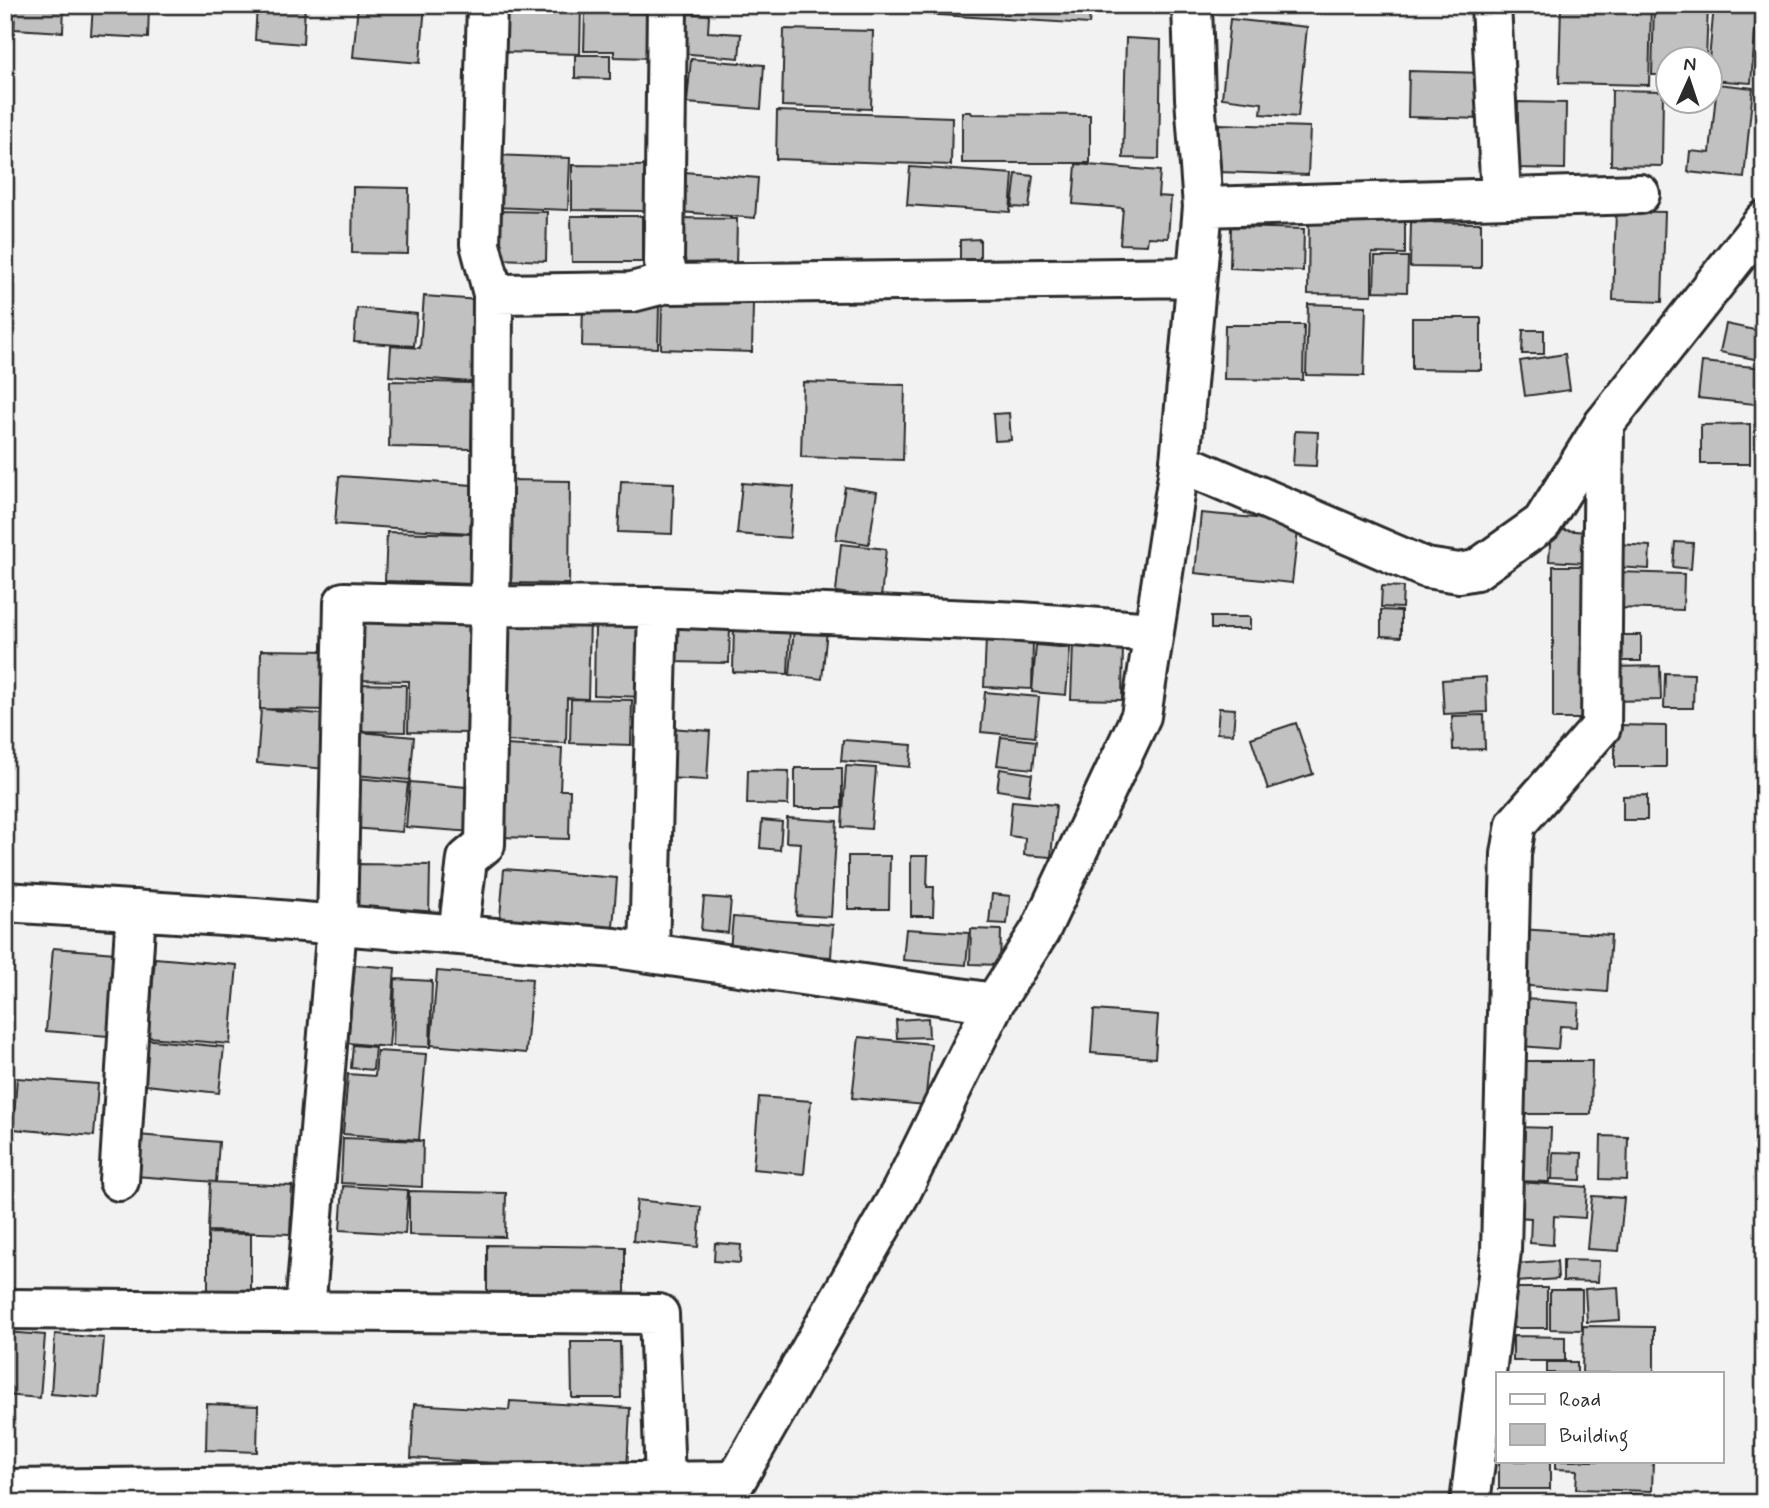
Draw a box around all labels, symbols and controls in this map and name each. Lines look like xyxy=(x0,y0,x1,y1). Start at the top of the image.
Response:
north arrow xyxy=(1654,46,1724,116)
text: N xyxy=(1683,52,1697,77)
legend xyxy=(1496,1372,1724,1462)
text: Road xyxy=(1559,1386,1601,1414)
text: Building xyxy=(1559,1422,1629,1452)

